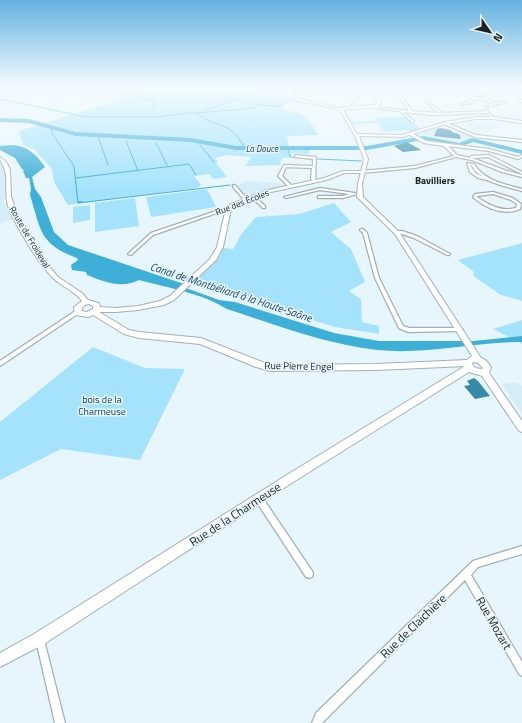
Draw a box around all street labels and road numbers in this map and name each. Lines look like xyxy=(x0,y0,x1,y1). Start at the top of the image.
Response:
street label: Rue des Écoles xyxy=(213,186,271,218)
street label: Route de Froideval xyxy=(6,204,54,270)
street label: Rue Pierre Engel xyxy=(264,358,334,374)
street label: Rue de la Charmeuse xyxy=(185,477,285,551)
street label: Rue de Claichière xyxy=(376,589,450,663)
street label: Rue Mozart xyxy=(471,593,517,654)

